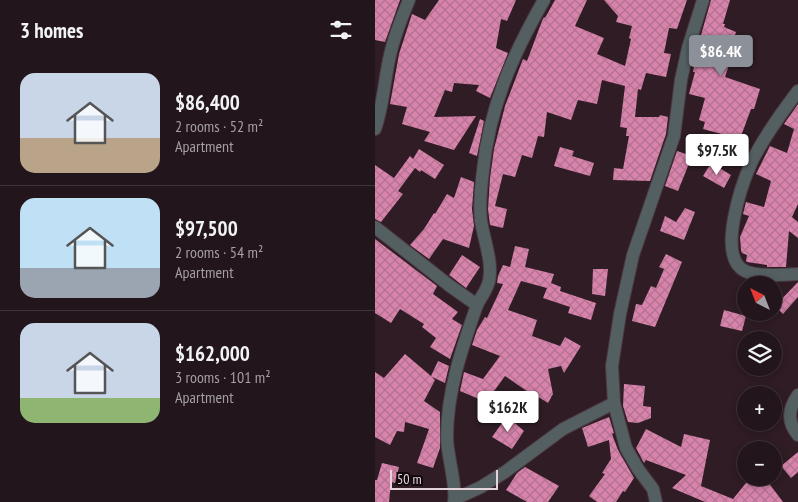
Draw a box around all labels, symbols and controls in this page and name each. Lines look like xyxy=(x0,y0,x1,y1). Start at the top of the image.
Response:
icon: filters xyxy=(327,16,355,44)
text: 3 homes xyxy=(20,17,83,44)
pin: $86.4K xyxy=(680,34,762,77)
text: $86.4K xyxy=(700,41,742,61)
text: $86,400 xyxy=(175,89,240,116)
icon: home xyxy=(60,93,120,153)
text: 2 rooms · 52 m² xyxy=(175,116,263,136)
pin: $97.5K xyxy=(676,134,758,176)
text: Apartment xyxy=(175,136,234,156)
text: $97.5K xyxy=(697,140,737,160)
text: $97,500 xyxy=(175,215,238,242)
icon: home xyxy=(60,218,120,278)
text: 2 rooms · 54 m² xyxy=(175,242,263,262)
text: Apartment xyxy=(175,262,234,282)
north arrow xyxy=(737,276,783,321)
map controls xyxy=(737,276,782,486)
button: layers xyxy=(737,331,782,376)
text: $162,000 xyxy=(175,340,250,367)
icon: home xyxy=(60,343,120,403)
text: 3 rooms · 101 m² xyxy=(175,367,271,387)
button: + xyxy=(737,386,782,431)
text: Apartment xyxy=(175,387,234,407)
pin: $162K xyxy=(473,390,543,433)
text: $162K xyxy=(489,397,527,417)
button: − xyxy=(737,441,782,486)
scale bar xyxy=(390,467,497,490)
text: 50 m xyxy=(397,470,422,488)

